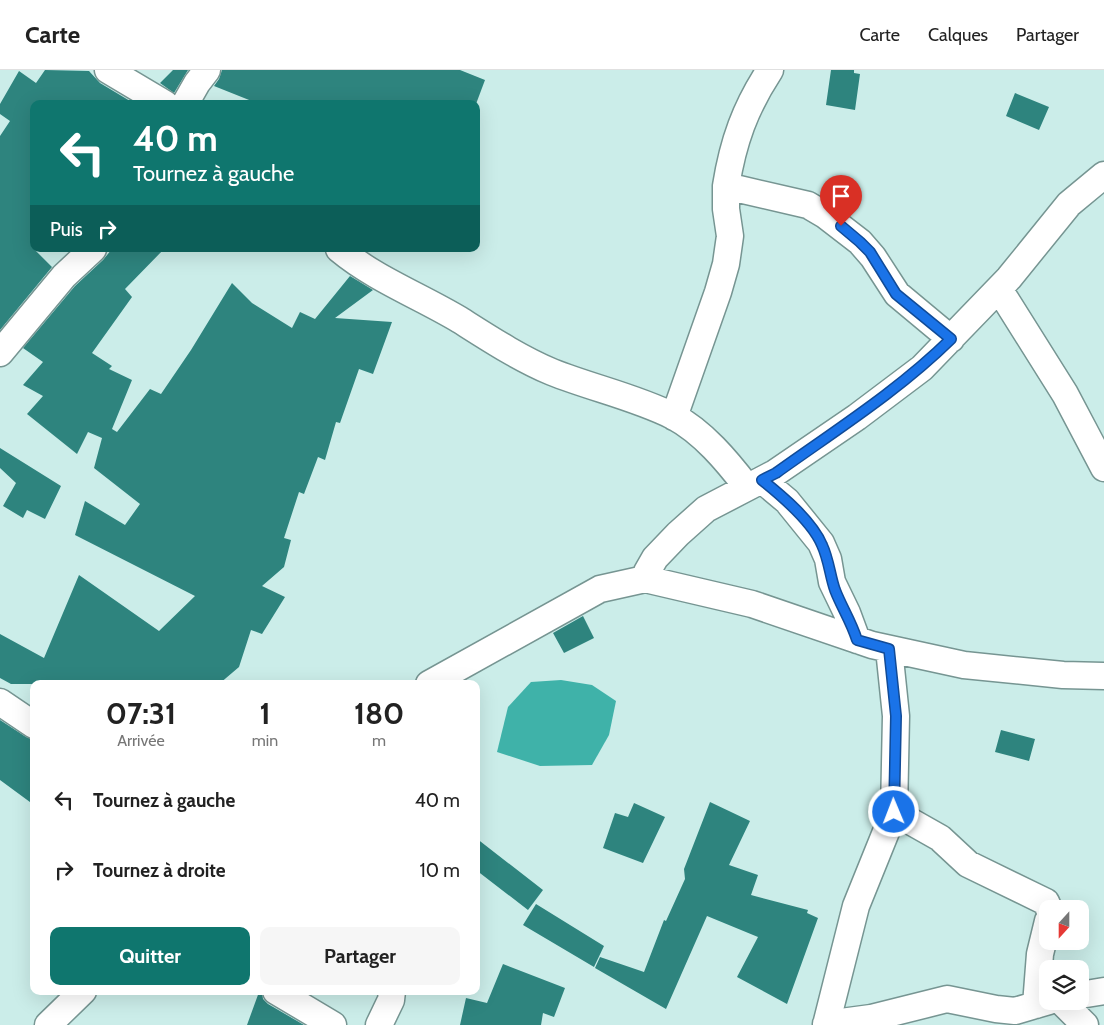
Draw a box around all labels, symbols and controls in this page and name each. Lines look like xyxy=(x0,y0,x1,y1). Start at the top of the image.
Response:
text: Carte xyxy=(25,20,80,49)
text: Carte xyxy=(859,24,900,46)
text: Calques xyxy=(928,24,988,46)
text: Partager xyxy=(1016,24,1079,46)
text: 40 m xyxy=(133,117,218,160)
icon: left xyxy=(50,120,115,185)
text: Tournez à gauche xyxy=(133,160,294,187)
pin xyxy=(820,175,862,226)
icon: arrive xyxy=(827,182,855,210)
icon: right xyxy=(93,215,121,243)
text: Puis xyxy=(50,218,83,241)
text: 07:31 xyxy=(106,695,176,732)
text: 1 xyxy=(259,695,271,732)
text: 180 xyxy=(354,695,404,732)
text: Arrivée xyxy=(117,731,165,750)
text: min xyxy=(252,731,278,750)
text: m xyxy=(372,731,386,750)
position arrow xyxy=(867,785,919,837)
icon: left xyxy=(50,786,78,814)
text: Tournez à gauche xyxy=(93,789,235,812)
text: 40 m xyxy=(415,789,460,812)
icon: right xyxy=(50,856,78,884)
text: Tournez à droite xyxy=(93,859,226,882)
text: 10 m xyxy=(420,859,460,882)
north arrow xyxy=(1039,900,1089,950)
map controls xyxy=(1039,900,1089,1010)
button: Quitter xyxy=(50,927,250,985)
button: Partager xyxy=(260,927,460,985)
button: layers xyxy=(1039,960,1089,1010)

